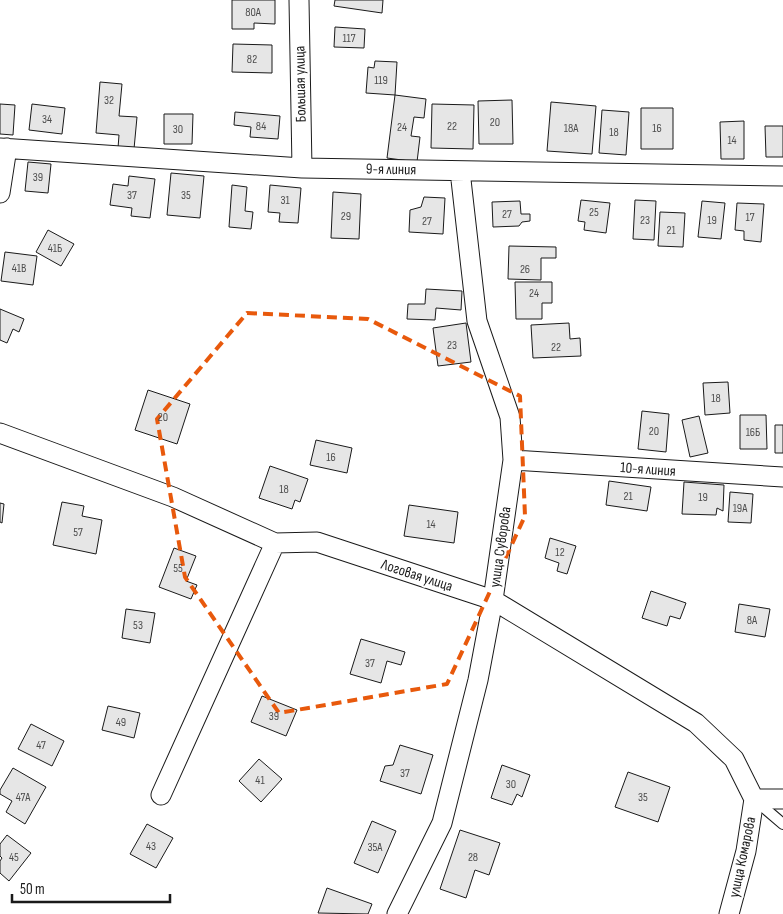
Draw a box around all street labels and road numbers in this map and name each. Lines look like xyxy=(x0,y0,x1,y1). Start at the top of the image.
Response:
street label: Большая улица xyxy=(290,45,311,122)
street label: 9-я линия xyxy=(366,160,416,179)
street label: 10-я линия xyxy=(620,458,676,481)
street label: улица Суворова xyxy=(485,505,516,589)
street label: Логовая улица xyxy=(378,555,455,596)
street label: улица Комарова xyxy=(725,815,760,899)

